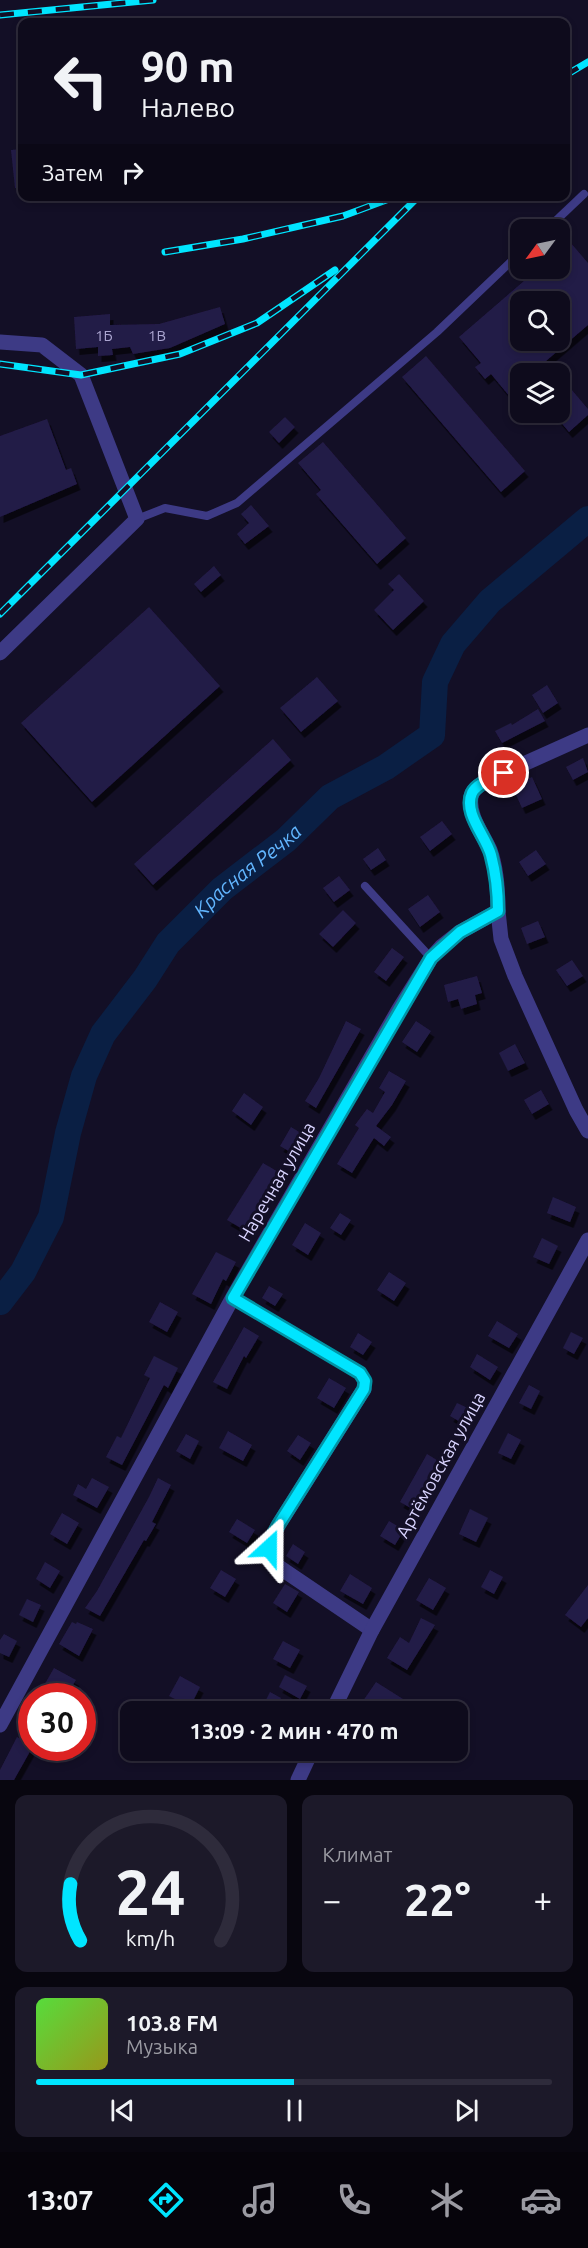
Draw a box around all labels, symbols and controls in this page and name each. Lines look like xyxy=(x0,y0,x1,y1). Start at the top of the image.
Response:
icon: left xyxy=(42,42,120,120)
text: 90 m xyxy=(141,43,235,90)
text: Налево xyxy=(141,92,235,122)
icon: right xyxy=(116,156,149,189)
text: Затем xyxy=(42,160,104,185)
north arrow xyxy=(510,219,570,279)
map controls xyxy=(510,219,570,423)
button: search xyxy=(510,291,570,351)
house number: 1Б xyxy=(95,327,113,344)
house number: 1В xyxy=(148,327,166,344)
button: layers xyxy=(510,363,570,423)
pin xyxy=(478,747,529,798)
icon: arrive xyxy=(487,756,520,789)
water label: Красная Речка xyxy=(189,819,306,922)
street label: Наречная улица xyxy=(234,1118,318,1245)
street label: Артёмовская улица xyxy=(392,1388,489,1541)
position arrow xyxy=(237,1516,301,1580)
speed limit sign: 30 xyxy=(18,1683,96,1761)
text: 13:09 · 2 мин · 470 m xyxy=(190,1718,398,1743)
text: Климат xyxy=(323,1843,392,1866)
text: 24 xyxy=(116,1857,186,1927)
text: 22° xyxy=(404,1874,471,1925)
text: − xyxy=(323,1881,341,1918)
text: + xyxy=(533,1881,552,1918)
text: km/h xyxy=(126,1926,175,1950)
text: 103.8 FM xyxy=(126,2010,218,2035)
text: Музыка xyxy=(126,2035,198,2058)
icon: previous xyxy=(106,2094,139,2127)
icon: pause xyxy=(278,2094,311,2127)
icon: next xyxy=(450,2094,483,2127)
icon: directions xyxy=(145,2179,187,2221)
icon: music xyxy=(239,2179,281,2221)
icon: phone xyxy=(333,2179,375,2221)
icon: climate xyxy=(426,2179,468,2221)
icon: car xyxy=(520,2179,562,2221)
text: 13:07 xyxy=(26,2185,93,2215)

